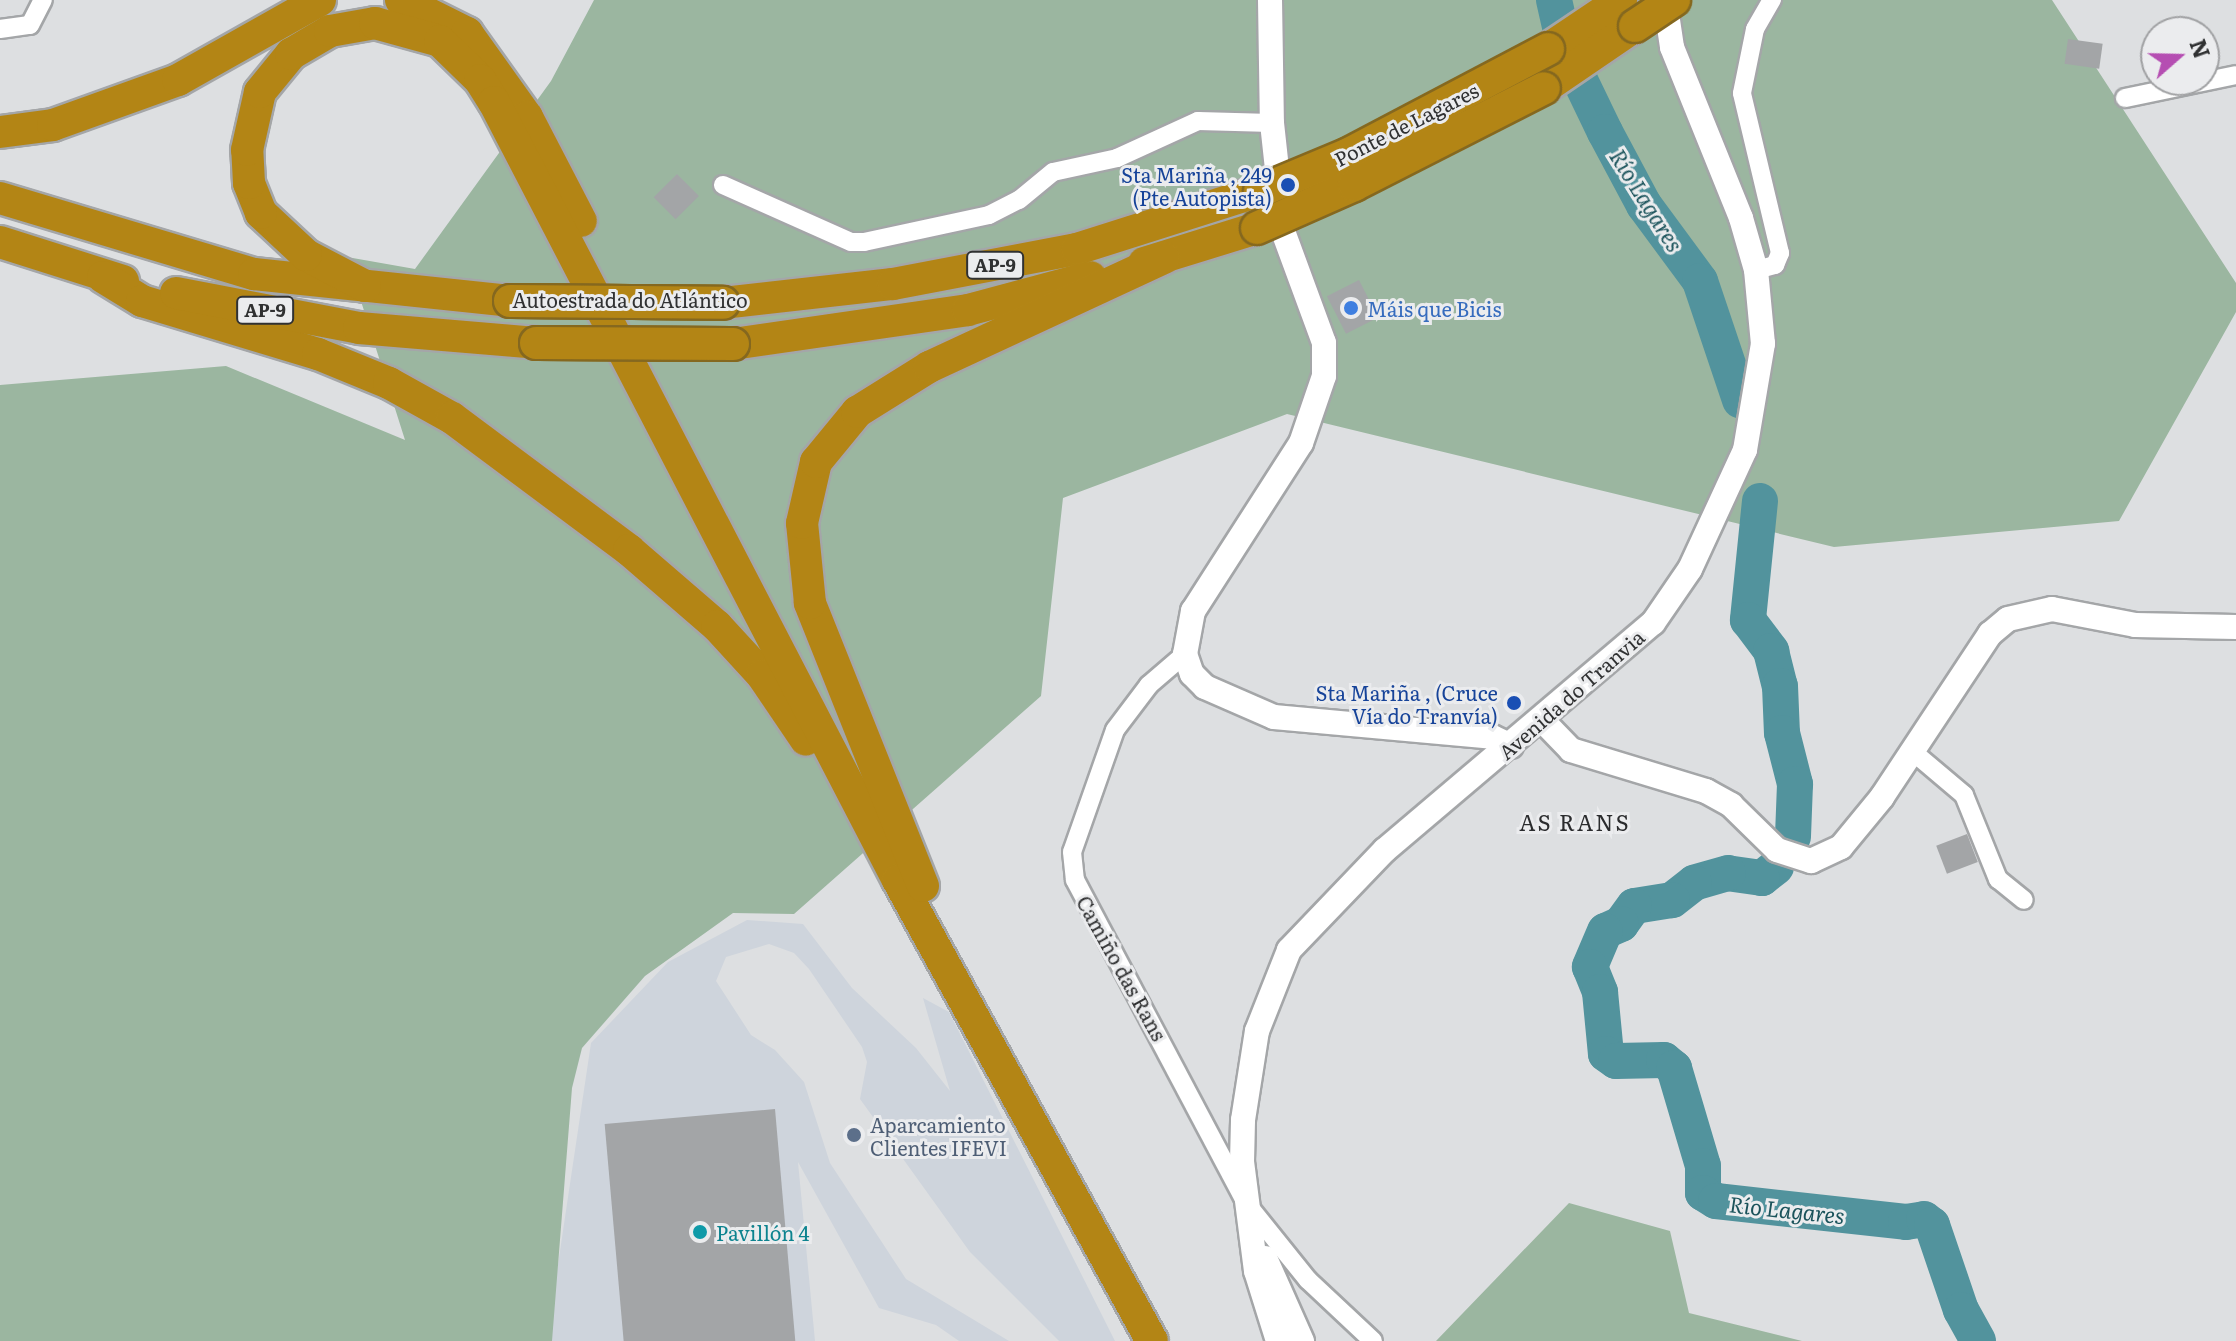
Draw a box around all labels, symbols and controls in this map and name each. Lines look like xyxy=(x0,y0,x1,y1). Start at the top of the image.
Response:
north arrow xyxy=(2140,16,2220,96)
text: N xyxy=(2182,34,2220,63)
street label: Ponte de Lagares xyxy=(1330,77,1482,171)
water label: Río Lagares xyxy=(1605,144,1689,256)
place label: Sta Mariña , 249 (Pte Autopista) xyxy=(1121,162,1272,209)
marker: Sta Mariña , 249 (Pte Autopista) xyxy=(1279,176,1297,194)
road number: AP-9 xyxy=(965,251,1025,279)
street label: Autoestrada do Atlántico xyxy=(512,287,748,311)
road number: AP-9 xyxy=(235,296,295,324)
place label: Máis que Bicis xyxy=(1367,296,1502,320)
marker: Máis que Bicis xyxy=(1342,299,1360,317)
street label: Avenida do Tranvia xyxy=(1493,624,1649,764)
place label: Sta Mariña , (Cruce Vía do Tranvía) xyxy=(1316,680,1498,727)
marker: Sta Mariña , (Cruce Vía do Tranvía) xyxy=(1505,694,1523,712)
district label: AS RANS xyxy=(1519,809,1631,835)
street label: Camiño das Rans xyxy=(1072,891,1172,1045)
place label: Aparcamiento Clientes IFEVI xyxy=(870,1112,1007,1159)
marker: Aparcamiento Clientes IFEVI xyxy=(845,1126,863,1144)
water label: Río Lagares xyxy=(1728,1190,1846,1228)
place label: Pavillón 4 xyxy=(716,1220,809,1244)
marker: Pavillón 4 xyxy=(691,1223,709,1241)

